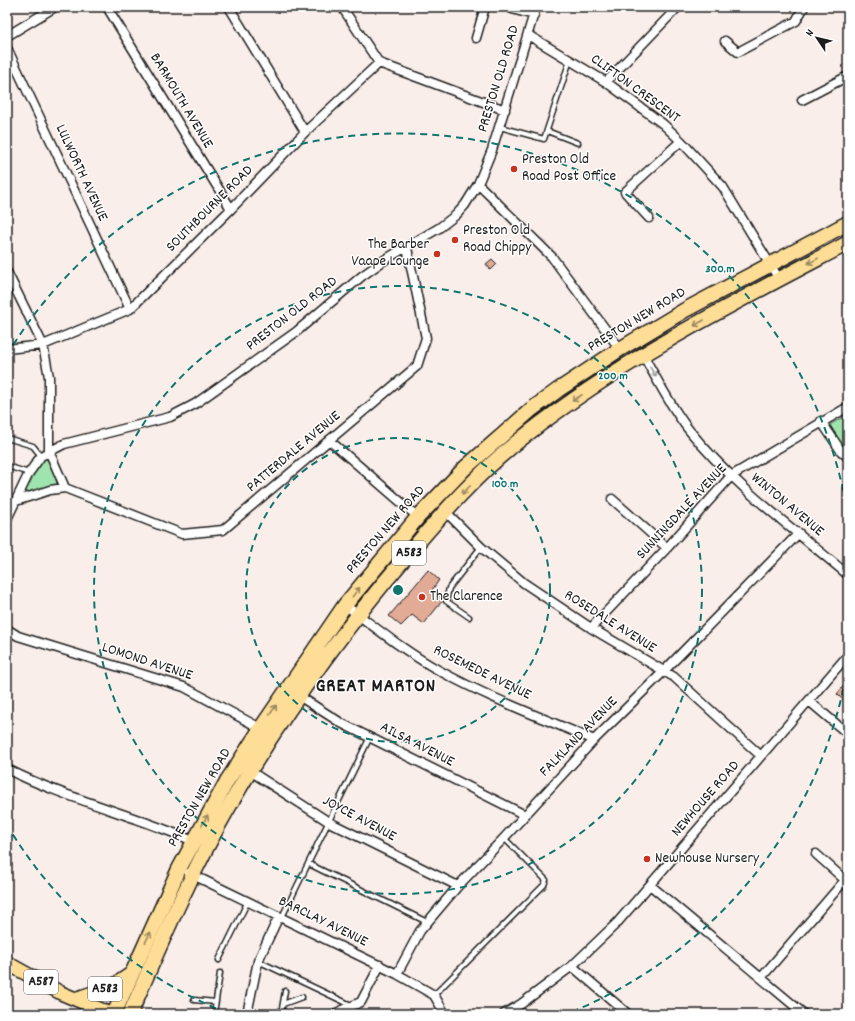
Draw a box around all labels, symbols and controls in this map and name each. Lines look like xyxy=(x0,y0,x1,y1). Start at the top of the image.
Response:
north arrow xyxy=(797,18,837,58)
street label: PRESTON OLD ROAD xyxy=(472,23,526,135)
text: N xyxy=(802,26,819,40)
street label: BARMOUTH AVENUE xyxy=(144,49,218,153)
street label: CLIFTON CRESCENT xyxy=(586,49,684,129)
street label: LULWORTH AVENUE xyxy=(49,121,113,225)
place label: Preston Old Road Post Office xyxy=(522,149,616,188)
street label: SOUTHBOURNE ROAD xyxy=(161,160,259,258)
marker: Preston Old Road Post Office xyxy=(509,164,519,174)
place label: Preston Old Road Chippy xyxy=(463,220,532,259)
place label: The Barber Vaape Lounge xyxy=(351,234,429,273)
marker: Preston Old Road Chippy xyxy=(450,235,460,245)
marker: The Barber Vaape Lounge xyxy=(432,249,442,259)
one-way arrow xyxy=(808,258,820,265)
text: 300 m xyxy=(705,261,735,278)
street label: PRESTON OLD ROAD xyxy=(242,271,343,357)
street label: PRESTON NEW ROAD xyxy=(584,282,691,358)
one-way arrow xyxy=(693,319,705,327)
one-way arrow xyxy=(649,366,657,378)
text: 200 m xyxy=(598,368,628,385)
one-way arrow xyxy=(571,394,582,402)
street label: PATTERDALE AVENUE xyxy=(242,406,346,498)
street label: SUNNINGDALE AVENUE xyxy=(632,459,733,565)
street label: WINTON AVENUE xyxy=(746,468,829,542)
text: 100 m xyxy=(492,476,518,493)
street label: PRESTON NEW ROAD xyxy=(341,481,431,579)
one-way arrow xyxy=(461,485,471,494)
road number: A583 xyxy=(392,541,426,565)
centre of rings xyxy=(391,583,405,597)
street label: ROSEDALE AVENUE xyxy=(560,585,661,659)
place label: The Clarence xyxy=(430,586,503,608)
one-way arrow xyxy=(351,587,360,597)
marker: The Clarence xyxy=(417,592,427,602)
street label: LOMOND AVENUE xyxy=(99,637,195,687)
street label: ROSEMEDE AVENUE xyxy=(429,640,535,706)
district label: GREAT MARTON xyxy=(316,674,436,701)
street label: FALKLAND AVENUE xyxy=(535,692,623,782)
one-way arrow xyxy=(269,705,277,716)
street label: AILSA AVENUE xyxy=(376,717,458,773)
street label: PRESTON NEW ROAD xyxy=(163,744,237,852)
street label: NEWHOUSE ROAD xyxy=(667,756,746,842)
street label: JOYCE AVENUE xyxy=(318,790,400,848)
one-way arrow xyxy=(201,815,209,827)
place label: Newhouse Nursery xyxy=(655,848,760,870)
marker: Newhouse Nursery xyxy=(642,854,652,864)
street label: BARCLAY AVENUE xyxy=(275,891,372,953)
one-way arrow xyxy=(145,931,152,943)
road number: A587 xyxy=(24,970,58,994)
road number: A583 xyxy=(88,977,122,1001)

